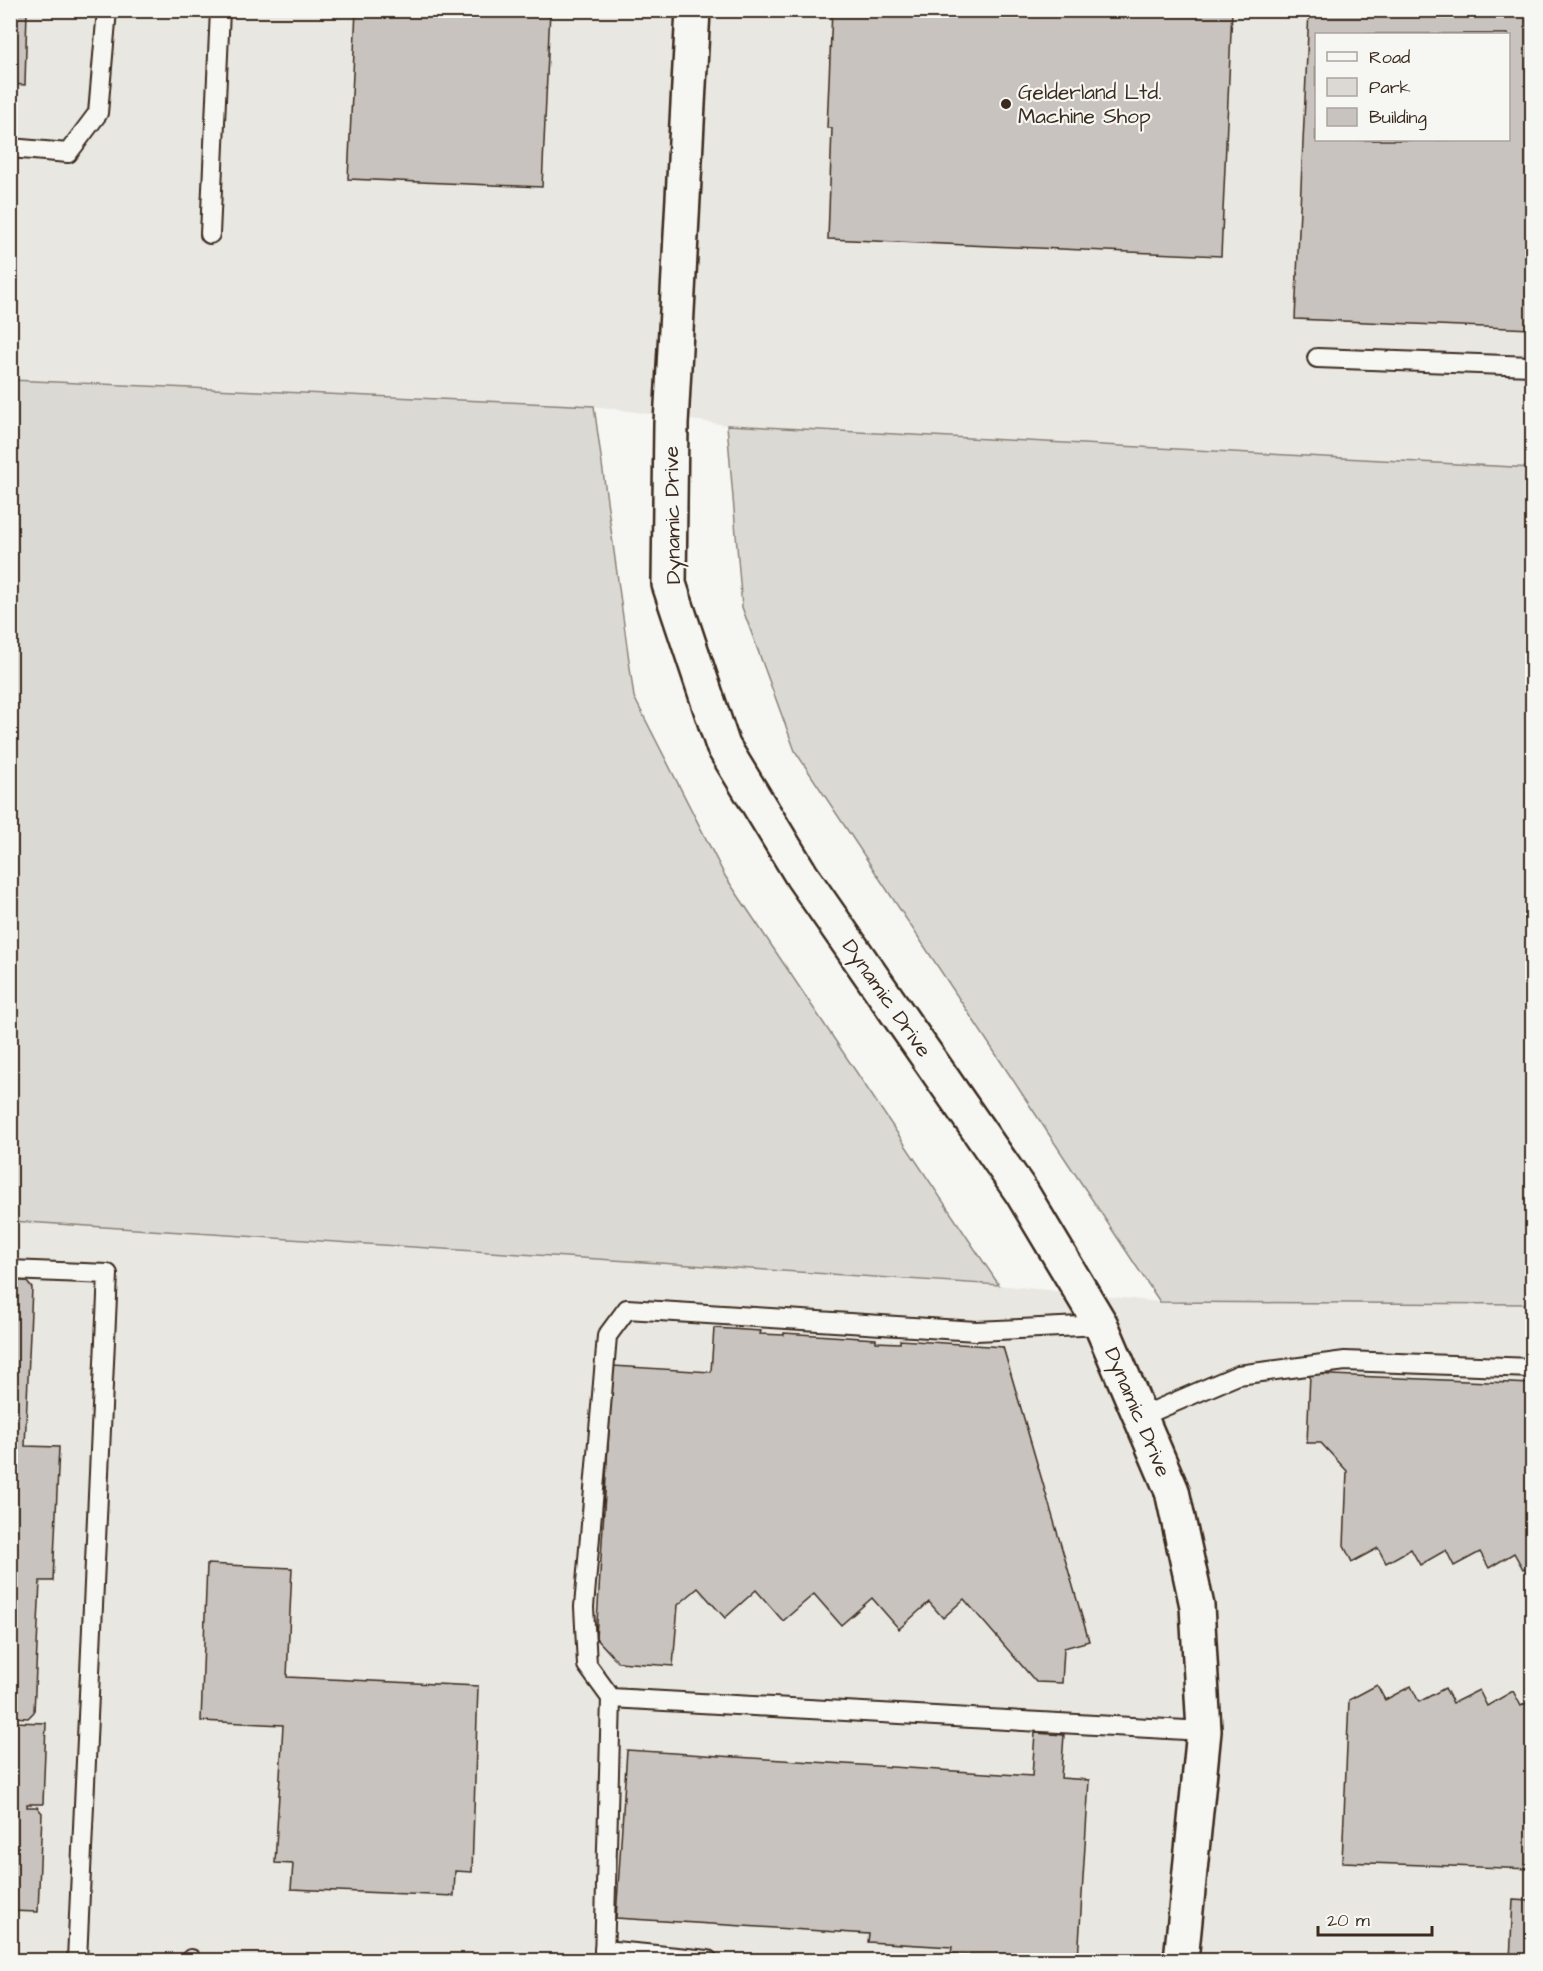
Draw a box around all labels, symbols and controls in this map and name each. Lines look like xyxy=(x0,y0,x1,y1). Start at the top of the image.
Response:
legend xyxy=(1315,33,1510,141)
text: Road xyxy=(1369,45,1410,70)
text: Park xyxy=(1369,75,1411,100)
place label: Gelderland Ltd. Machine Shop xyxy=(1018,78,1161,132)
marker: Gelderland Ltd. Machine Shop xyxy=(999,97,1013,111)
text: Building xyxy=(1369,105,1427,131)
street label: Dynamic Drive xyxy=(657,446,690,584)
street label: Dynamic Drive xyxy=(833,933,938,1064)
street label: Dynamic Drive xyxy=(1095,1343,1178,1482)
scale bar xyxy=(1318,1899,1432,1937)
text: 20 m xyxy=(1327,1908,1370,1933)

